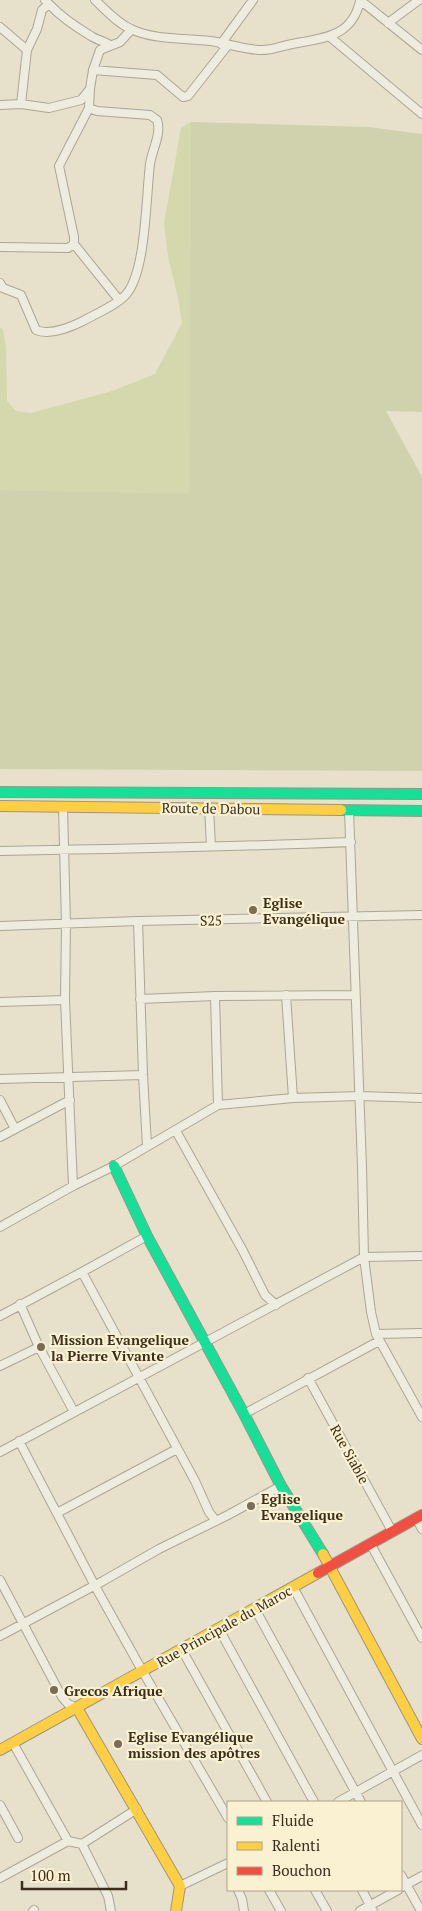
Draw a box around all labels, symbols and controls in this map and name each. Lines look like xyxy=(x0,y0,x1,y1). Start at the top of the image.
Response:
street label: Route de Dabou xyxy=(162,798,260,818)
place label: Eglise Evangélique xyxy=(263,893,345,928)
marker: Eglise Evangélique xyxy=(247,904,259,916)
street label: S25 xyxy=(200,910,222,930)
place label: Mission Evangelique la Pierre Vivante xyxy=(51,1330,190,1365)
marker: Mission Evangelique la Pierre Vivante xyxy=(35,1341,47,1353)
street label: Rue Siable xyxy=(326,1421,374,1487)
place label: Eglise Evangelique xyxy=(261,1489,343,1524)
marker: Eglise Evangelique xyxy=(245,1500,257,1512)
street label: Rue Principale du Maroc xyxy=(153,1581,295,1671)
place label: Grecos Afrique xyxy=(64,1681,163,1700)
marker: Grecos Afrique xyxy=(48,1684,60,1696)
place label: Eglise Evangélique mission des apôtres xyxy=(128,1727,260,1762)
marker: Eglise Evangélique mission des apôtres xyxy=(112,1738,124,1750)
legend xyxy=(227,1801,402,1891)
text: Fluide xyxy=(272,1810,314,1830)
text: Ralenti xyxy=(272,1835,320,1855)
scale bar xyxy=(22,1858,126,1890)
text: Bouchon xyxy=(272,1860,331,1880)
text: 100 m xyxy=(30,1865,71,1885)

